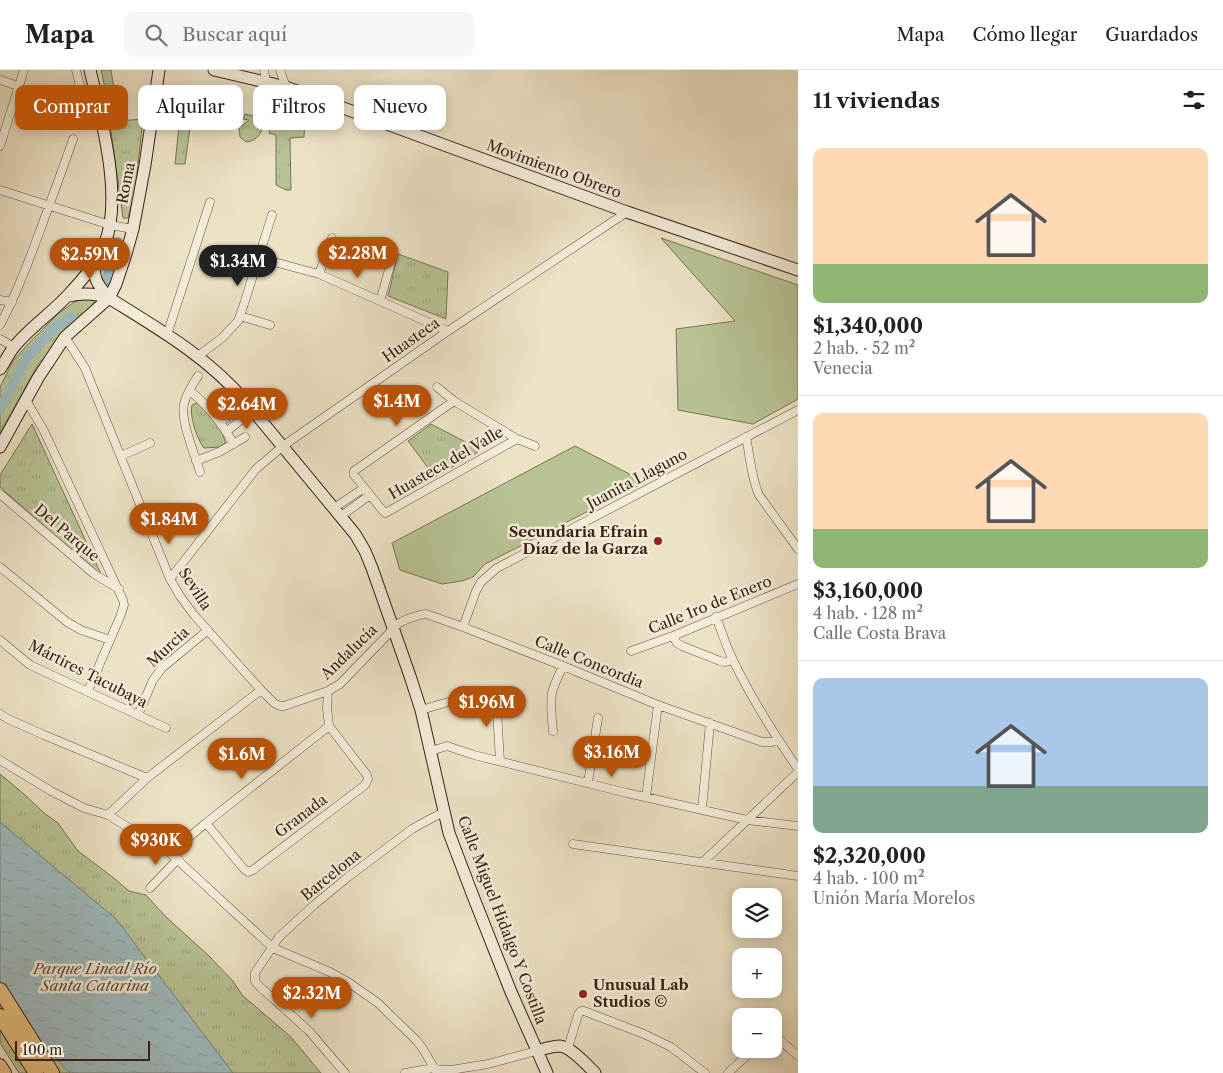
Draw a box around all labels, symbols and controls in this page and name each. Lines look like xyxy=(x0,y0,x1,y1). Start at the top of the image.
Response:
search box xyxy=(124,12,474,57)
text: Mapa xyxy=(25,20,94,49)
icon: search xyxy=(142,21,170,49)
text: Buscar aquí xyxy=(182,23,287,46)
text: Mapa xyxy=(896,24,945,46)
text: Cómo llegar xyxy=(973,24,1077,46)
text: Guardados xyxy=(1105,24,1198,46)
chip: Comprar xyxy=(15,85,128,130)
chip: Alquilar xyxy=(138,85,243,130)
chip: Filtros xyxy=(253,85,344,130)
chip: Nuevo xyxy=(354,85,446,130)
icon: filters xyxy=(1180,86,1208,114)
text: 11 viviendas xyxy=(813,88,940,113)
street label: Movimiento Obrero xyxy=(484,135,624,202)
street label: Roma xyxy=(112,160,139,205)
icon: home xyxy=(966,180,1056,270)
pin: $2.28M xyxy=(317,236,399,279)
pin: $2.59M xyxy=(49,238,131,280)
text: $2.28M xyxy=(328,243,388,263)
text: $2.59M xyxy=(61,244,119,264)
pin: $1.34M xyxy=(197,244,279,287)
text: $1.34M xyxy=(210,251,266,271)
street label: Huasteca xyxy=(378,313,443,366)
text: $1,340,000 xyxy=(813,313,923,338)
text: 2 hab. · 52 m² xyxy=(813,338,915,358)
text: Venecia xyxy=(813,358,873,378)
pin: $1.4M xyxy=(362,384,432,427)
pin: $2.64M xyxy=(206,388,288,430)
text: $1.4M xyxy=(373,391,421,411)
text: $2.64M xyxy=(218,394,276,414)
street label: Huasteca del Valle xyxy=(385,422,507,503)
street label: Juanita Llaguno xyxy=(581,444,690,514)
icon: home xyxy=(966,446,1056,536)
street label: Del Parque xyxy=(31,500,104,565)
pin: $1.84M xyxy=(128,502,210,545)
text: $1.84M xyxy=(141,509,197,529)
place label: Secundaria Efraín Díaz de la Garza xyxy=(509,522,649,558)
marker: Secundaria Efraín Díaz de la Garza xyxy=(652,535,664,547)
street label: Sevilla xyxy=(175,564,216,614)
street label: Calle 1ro de Enero xyxy=(645,571,774,638)
text: $3,160,000 xyxy=(813,578,923,603)
text: 4 hab. · 128 m² xyxy=(813,603,923,623)
street label: Andalucía xyxy=(316,620,381,684)
street label: Murcia xyxy=(143,622,193,671)
text: Calle Costa Brava xyxy=(813,623,946,643)
street label: Calle Concordia xyxy=(532,631,646,692)
street label: Mártires Tacubaya xyxy=(26,635,151,712)
pin: $1.96M xyxy=(446,686,528,728)
text: $1.96M xyxy=(459,692,515,712)
icon: home xyxy=(966,711,1056,801)
pin: $3.16M xyxy=(571,736,653,778)
pin: $1.6M xyxy=(207,738,277,780)
text: $3.16M xyxy=(584,742,640,762)
text: $1.6M xyxy=(218,744,266,764)
street label: Granada xyxy=(271,790,331,841)
street label: Calle Miguel Hidalgo Y Costilla xyxy=(454,813,551,1027)
pin: $930K xyxy=(121,824,191,866)
text: $930K xyxy=(131,830,181,850)
text: $2,320,000 xyxy=(813,843,926,868)
street label: Barcelona xyxy=(297,845,365,905)
text: 4 hab. · 100 m² xyxy=(813,868,925,888)
map controls xyxy=(732,888,782,1058)
button: layers xyxy=(732,888,782,938)
text: Unión María Morelos xyxy=(813,888,975,908)
button: + xyxy=(732,948,782,998)
park label: Parque Lineal Río Santa Catarina xyxy=(32,959,157,995)
place label: Unusual Lab Studios © xyxy=(593,975,689,1011)
pin: $2.32M xyxy=(271,976,353,1019)
text: $2.32M xyxy=(283,983,341,1003)
marker: Unusual Lab Studios © xyxy=(577,988,589,1000)
button: − xyxy=(732,1008,782,1058)
scale bar xyxy=(15,1038,150,1061)
text: 100 m xyxy=(22,1041,62,1059)

